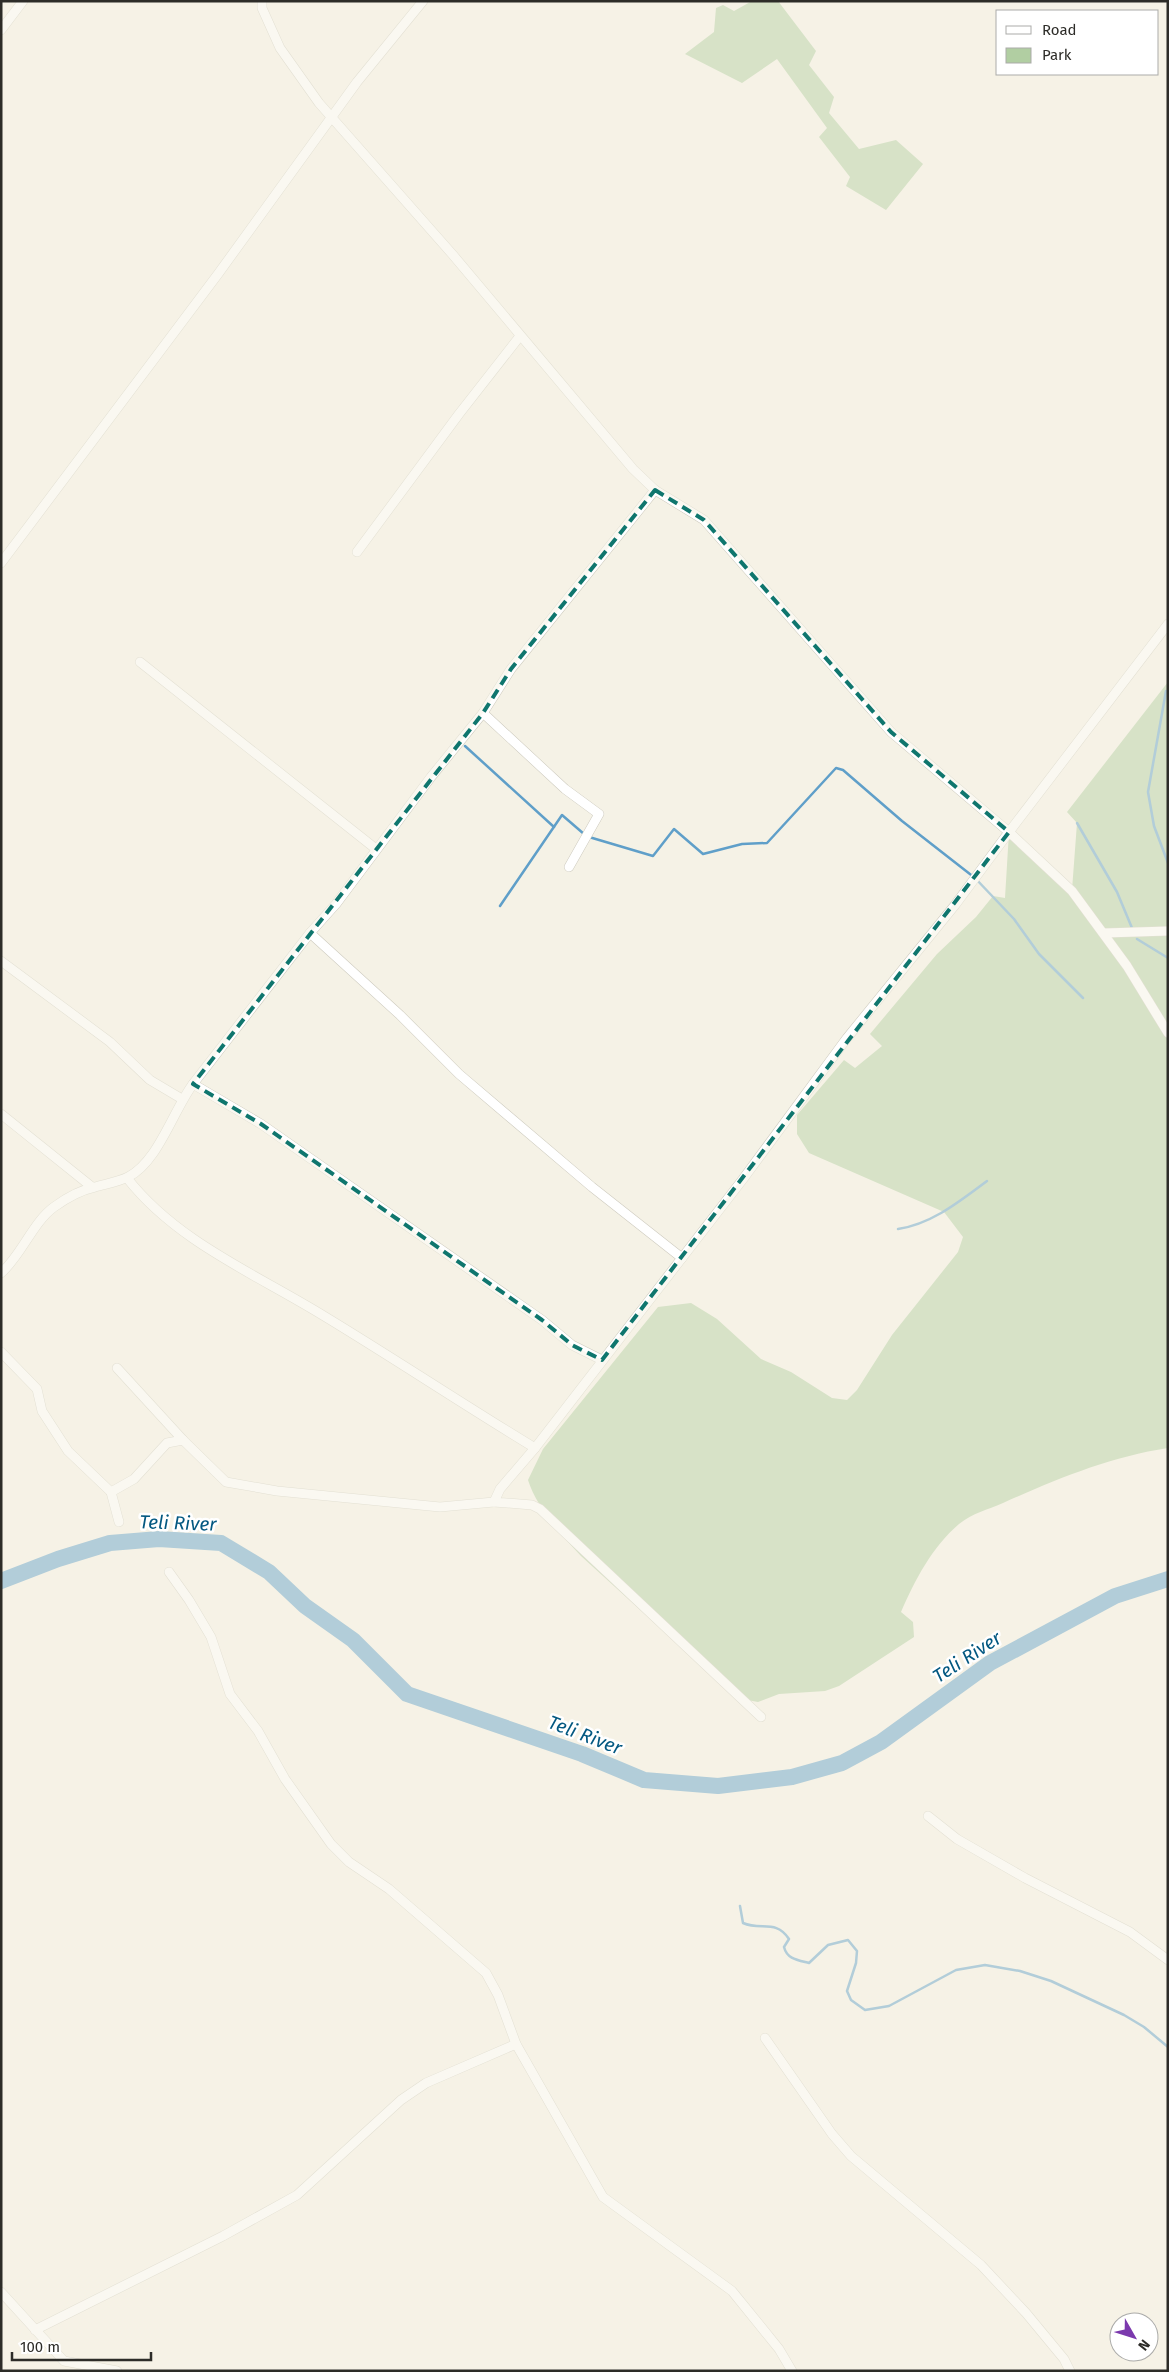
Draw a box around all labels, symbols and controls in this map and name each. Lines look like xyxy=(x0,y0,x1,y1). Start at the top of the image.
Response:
legend xyxy=(996,10,1159,75)
text: Road xyxy=(1042,21,1077,39)
text: Park xyxy=(1042,46,1072,64)
water label: Teli River xyxy=(139,1510,218,1536)
water label: Teli River xyxy=(928,1626,1006,1688)
water label: Teli River xyxy=(545,1710,626,1760)
north arrow xyxy=(1109,2312,1159,2362)
scale bar xyxy=(12,2330,151,2362)
text: N xyxy=(1134,2336,1153,2354)
text: 100 m xyxy=(20,2338,60,2356)

